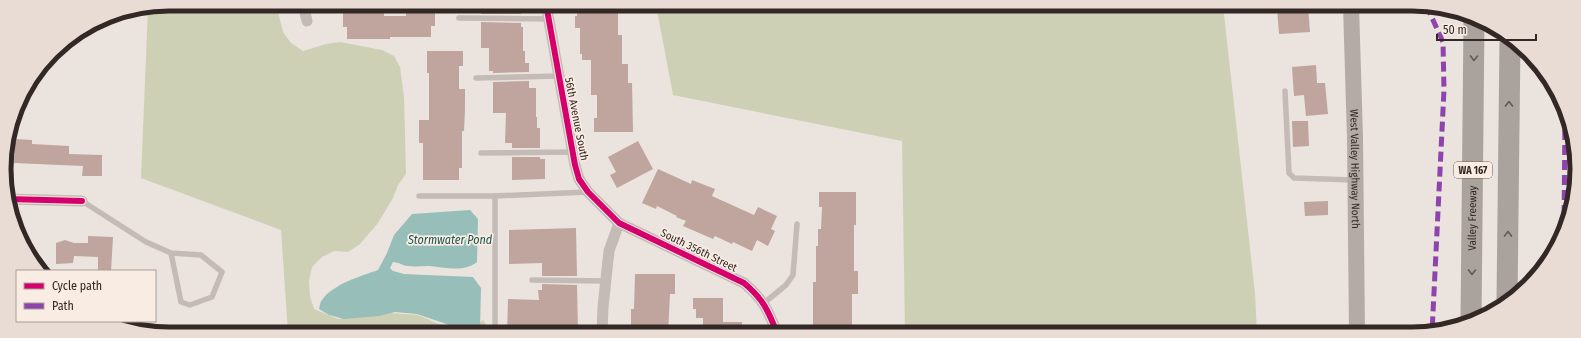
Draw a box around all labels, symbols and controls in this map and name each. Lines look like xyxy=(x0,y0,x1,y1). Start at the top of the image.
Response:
scale bar xyxy=(1437,16,1536,42)
text: 50 m xyxy=(1443,23,1467,37)
one-way arrow xyxy=(1470,55,1478,61)
street label: 56th Avenue South xyxy=(562,76,591,162)
one-way arrow xyxy=(1505,101,1513,107)
street label: West Valley Highway North xyxy=(1347,109,1362,229)
road number: WA 167 xyxy=(1454,162,1492,178)
street label: Valley Freeway xyxy=(1466,185,1479,251)
street label: South 356th Street xyxy=(658,226,740,275)
one-way arrow xyxy=(1503,231,1512,237)
water label: Stormwater Pond xyxy=(407,233,493,247)
one-way arrow xyxy=(1467,269,1476,275)
legend xyxy=(16,270,156,322)
text: Cycle path xyxy=(52,279,102,293)
text: Path xyxy=(52,299,74,313)

